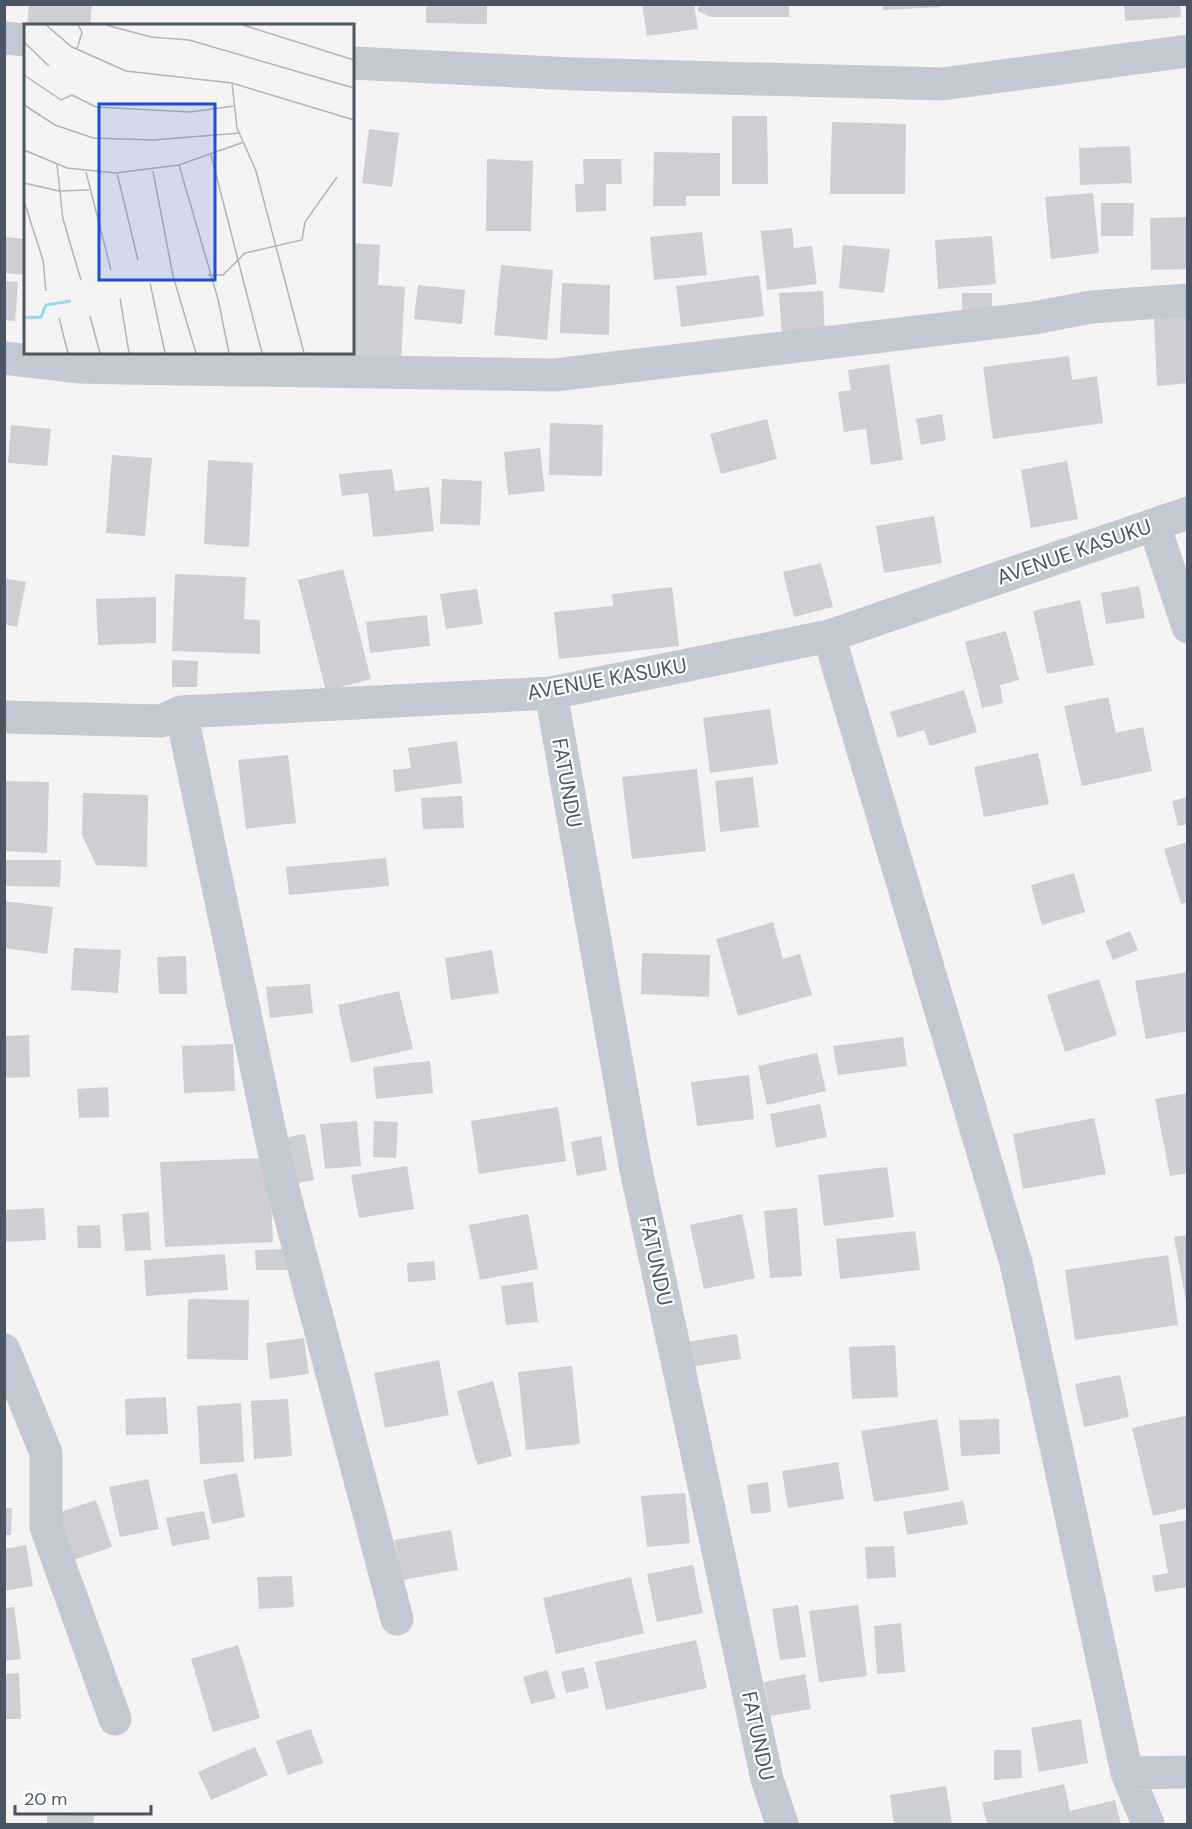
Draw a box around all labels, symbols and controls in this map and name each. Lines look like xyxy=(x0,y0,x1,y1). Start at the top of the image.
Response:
inset map xyxy=(24,24,354,354)
street label: AVENUE KASUKU xyxy=(993,512,1155,592)
street label: AVENUE KASUKU xyxy=(525,651,689,707)
street label: FATUNDU xyxy=(545,736,589,830)
street label: FATUNDU xyxy=(633,1214,679,1308)
street label: FATUNDU xyxy=(735,1689,781,1783)
scale bar xyxy=(15,1778,152,1816)
text: 20 m xyxy=(24,1787,67,1811)

